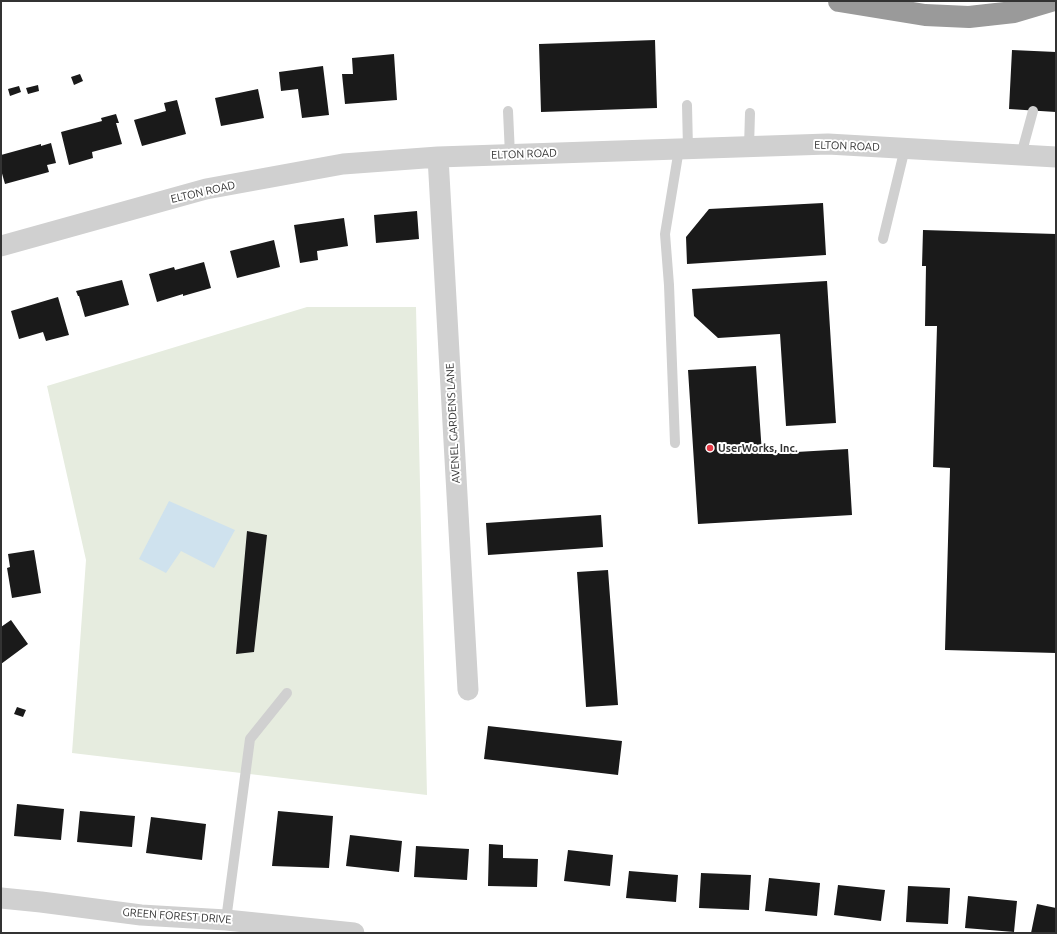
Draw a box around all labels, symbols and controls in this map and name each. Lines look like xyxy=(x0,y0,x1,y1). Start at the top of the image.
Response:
street label: ELTON ROAD xyxy=(814,138,880,154)
street label: ELTON ROAD xyxy=(491,146,557,162)
street label: ELTON ROAD xyxy=(170,178,236,206)
street label: AVENEL GARDENS LANE xyxy=(443,363,463,483)
place label: UserWorks, Inc. xyxy=(718,441,798,455)
marker: UserWorks, Inc. xyxy=(705,443,715,453)
street label: GREEN FOREST DRIVE xyxy=(122,906,232,926)

